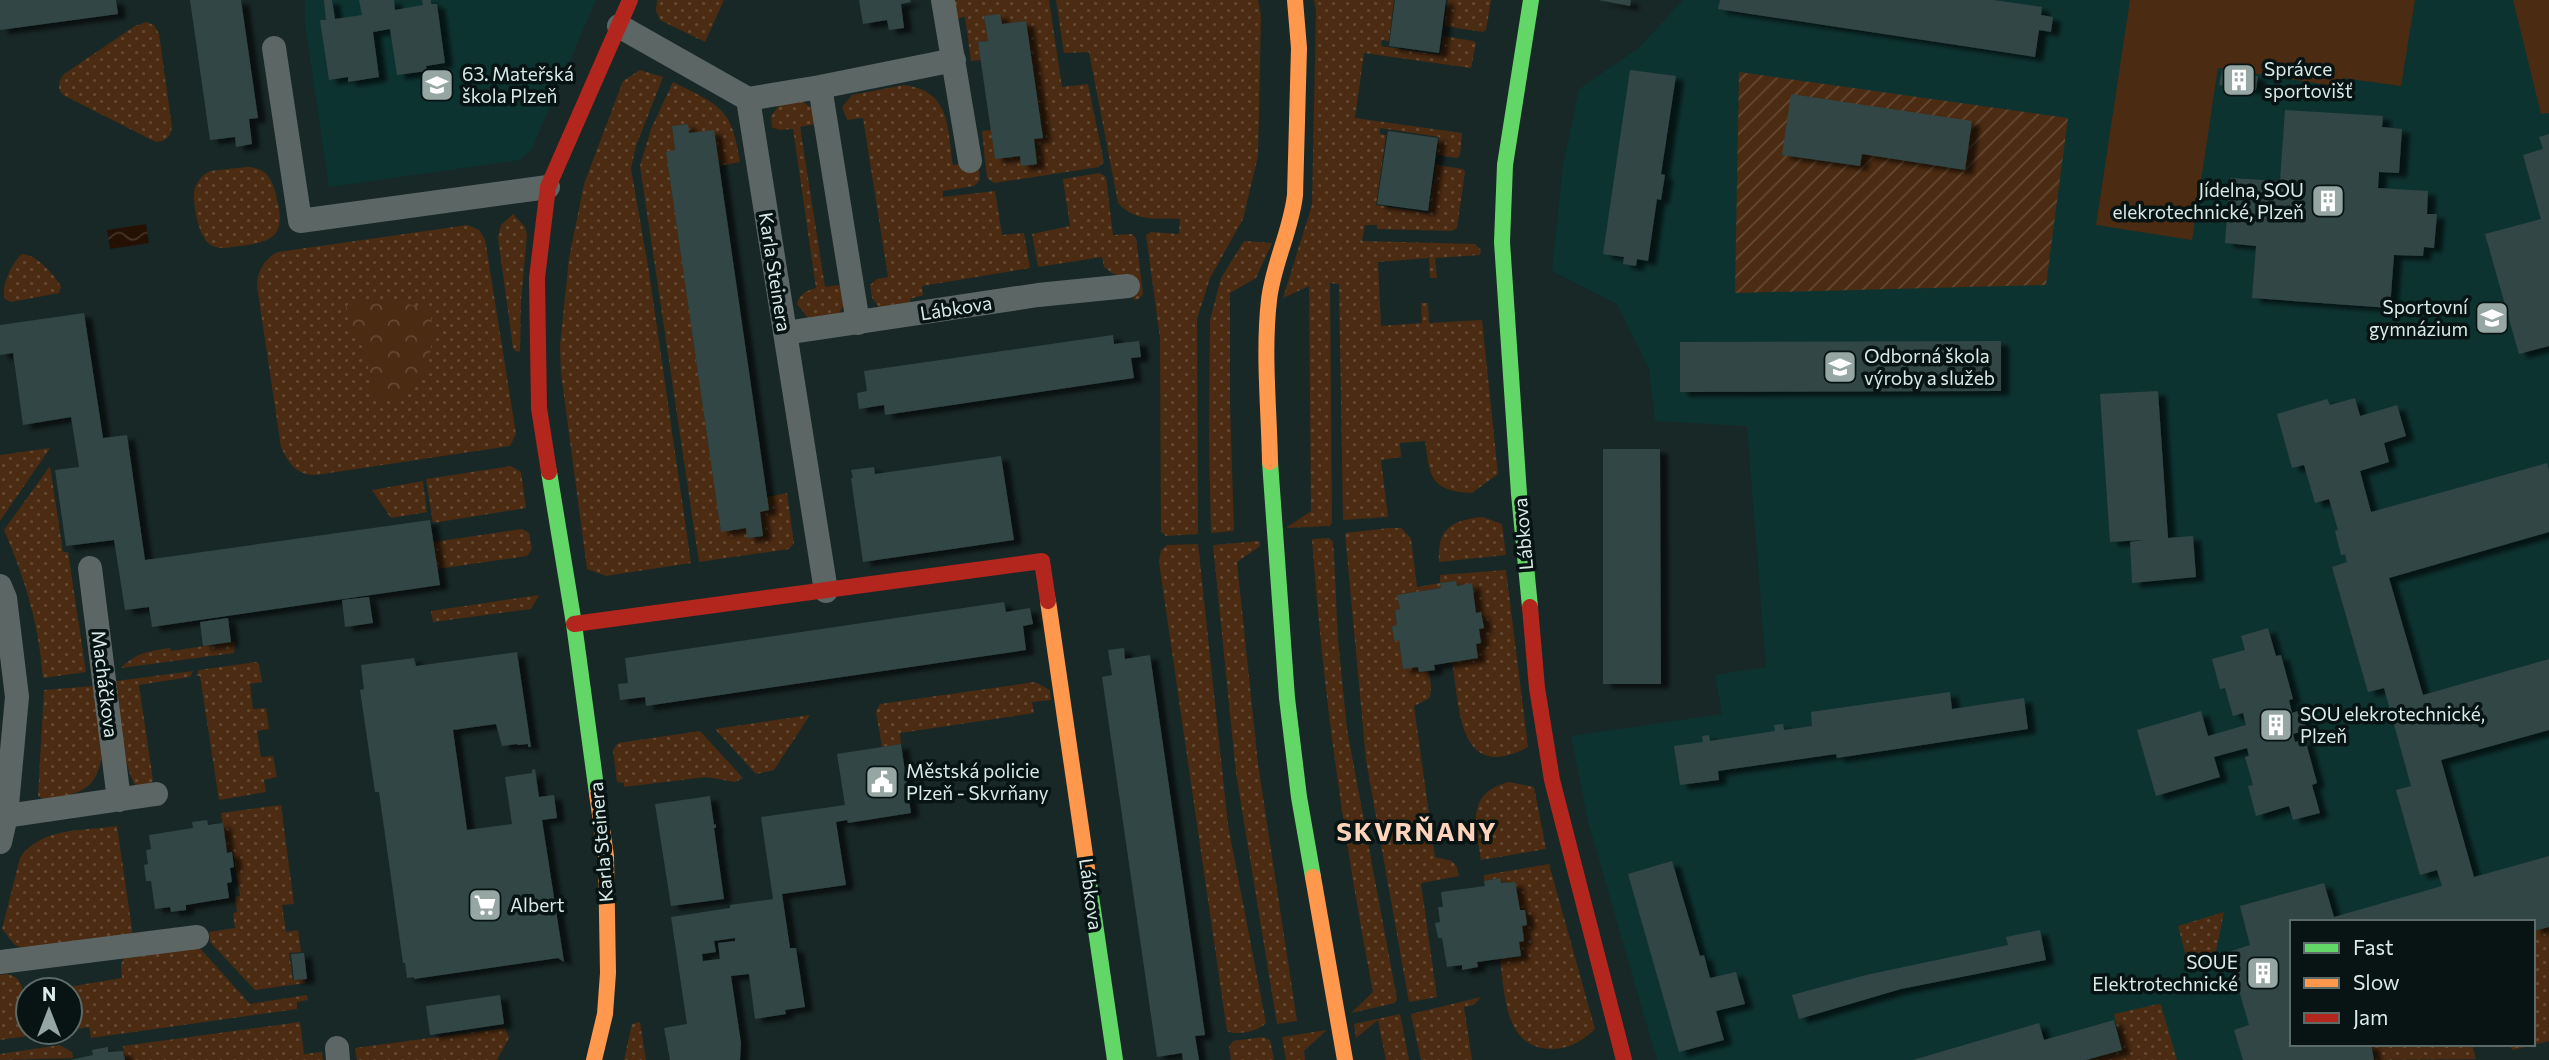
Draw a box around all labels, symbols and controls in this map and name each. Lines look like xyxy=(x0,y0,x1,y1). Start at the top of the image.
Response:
place label: Správce sportovišť xyxy=(2264,57,2353,102)
building icon: Správce sportovišť xyxy=(2220,61,2258,99)
place label: 63. Mateřská škola Plzeň xyxy=(462,62,574,107)
school or university icon: 63. Mateřská škola Plzeň xyxy=(418,66,456,104)
place label: Jídelna, SOU elekrotechnické, Plzeň xyxy=(2112,178,2304,223)
building icon: Jídelna, SOU elekrotechnické, Plzeň xyxy=(2309,182,2347,220)
street label: Karla Steinera xyxy=(755,211,796,333)
street label: Lábkova xyxy=(918,290,993,325)
place label: Sportovní gymnázium xyxy=(2369,295,2469,340)
school or university icon: Sportovní gymnázium xyxy=(2473,299,2511,337)
place label: Odborná škola výroby a služeb xyxy=(1864,344,1995,389)
school or university icon: Odborná škola výroby a služeb xyxy=(1821,348,1859,386)
street label: Lábkova xyxy=(1508,497,1537,571)
street label: Macháčkova xyxy=(88,629,123,739)
place label: SOU elekrotechnické, Plzeň xyxy=(2300,702,2485,747)
building icon: SOU elekrotechnické, Plzeň xyxy=(2257,706,2295,744)
place label: Městská policie Plzeň - Skvrňany xyxy=(906,759,1049,804)
public building icon: Městská policie Plzeň - Skvrňany xyxy=(863,763,901,801)
street label: Karla Steinera xyxy=(584,781,617,903)
district label: SKVRŇANY xyxy=(1336,815,1498,846)
street label: Lábkova xyxy=(1075,857,1108,931)
supermarket icon: Albert xyxy=(466,886,504,924)
place label: Albert xyxy=(510,893,565,916)
legend xyxy=(2290,920,2535,1046)
text: Fast xyxy=(2353,934,2394,959)
place label: SOUE Elektrotechnické xyxy=(2092,950,2238,995)
building icon: SOUE Elektrotechnické xyxy=(2244,954,2282,992)
text: Slow xyxy=(2353,969,2400,994)
north arrow xyxy=(14,976,84,1046)
text: N xyxy=(42,982,56,1005)
text: Jam xyxy=(2353,1004,2388,1029)

